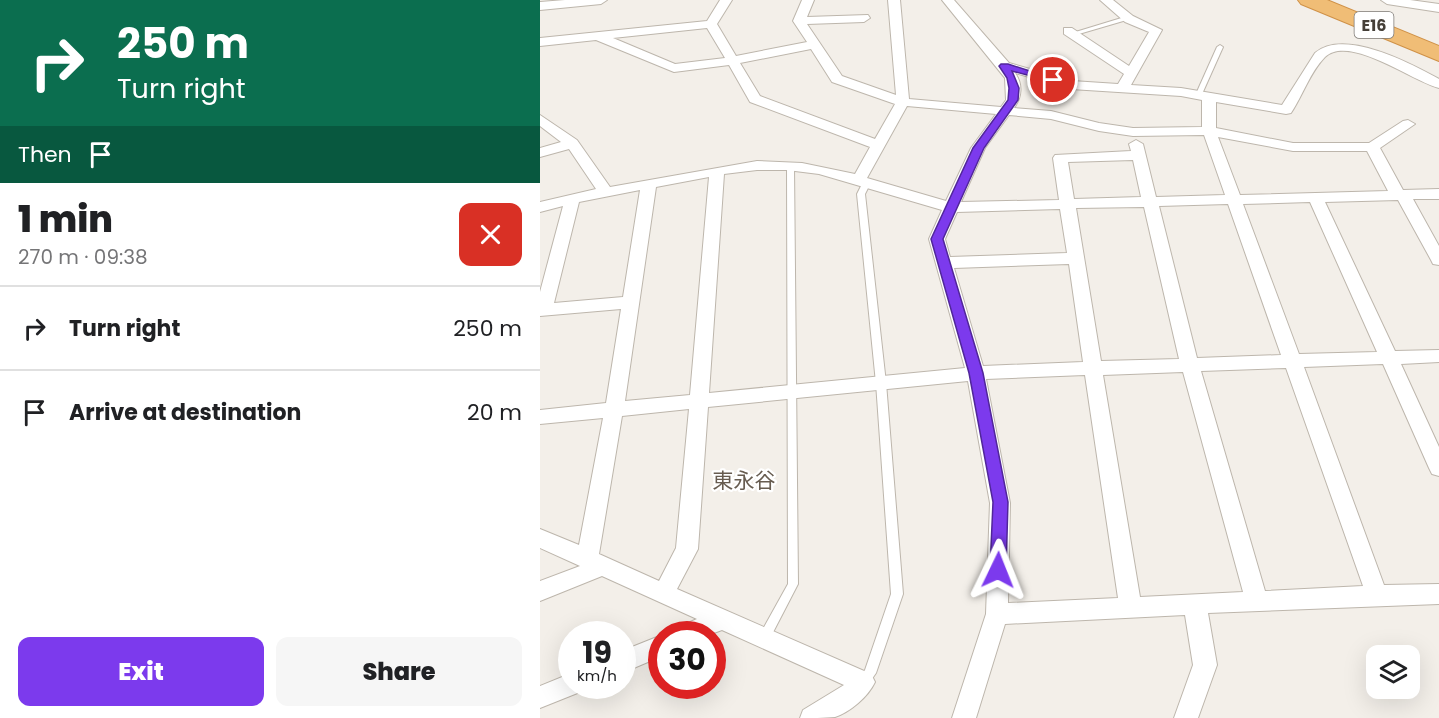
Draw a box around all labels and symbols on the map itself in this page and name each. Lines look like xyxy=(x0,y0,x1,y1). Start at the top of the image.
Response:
road number: E16 xyxy=(1354,12,1394,38)
pin xyxy=(1027,54,1078,105)
district label: 東永谷 xyxy=(713,466,776,495)
position arrow xyxy=(966,538,1030,602)
speed limit sign: 30 xyxy=(648,621,726,699)

